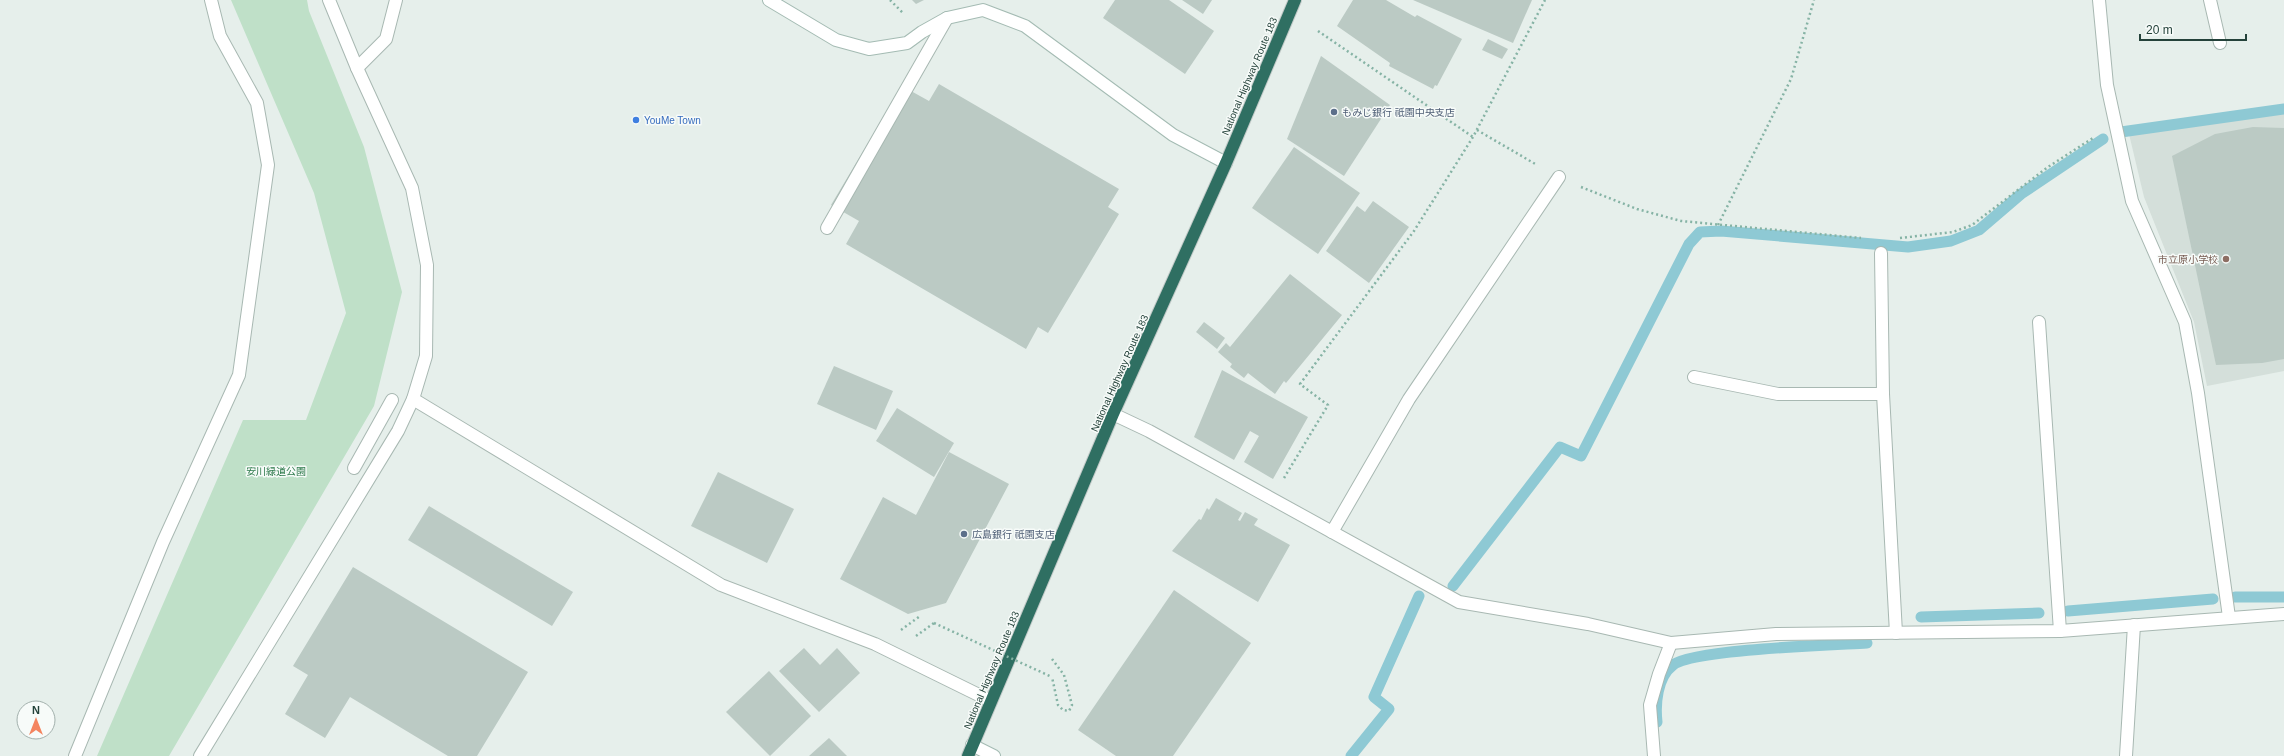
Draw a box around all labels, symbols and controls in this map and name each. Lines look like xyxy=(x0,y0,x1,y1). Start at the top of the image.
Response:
street label: National Highway Route 183 xyxy=(1220,15,1279,137)
scale bar xyxy=(2140,16,2246,42)
text: 20 m xyxy=(2146,23,2173,37)
marker: もみじ銀行 祇園中央支店 xyxy=(1329,107,1339,117)
place label: もみじ銀行 祇園中央支店 xyxy=(1342,107,1455,118)
marker: YouMe Town xyxy=(631,115,641,125)
place label: YouMe Town xyxy=(644,115,701,126)
place label: 市立原小学校 xyxy=(2158,254,2218,265)
marker: 市立原小学校 xyxy=(2221,254,2231,264)
street label: National Highway Route 183 xyxy=(1089,313,1150,433)
park label: 安川緑道公園 xyxy=(246,466,306,477)
marker: 広島銀行 祇園支店 xyxy=(959,529,969,539)
place label: 広島銀行 祇園支店 xyxy=(972,529,1055,540)
street label: National Highway Route 183 xyxy=(962,609,1021,731)
north arrow xyxy=(16,700,56,740)
text: N xyxy=(32,704,40,716)

